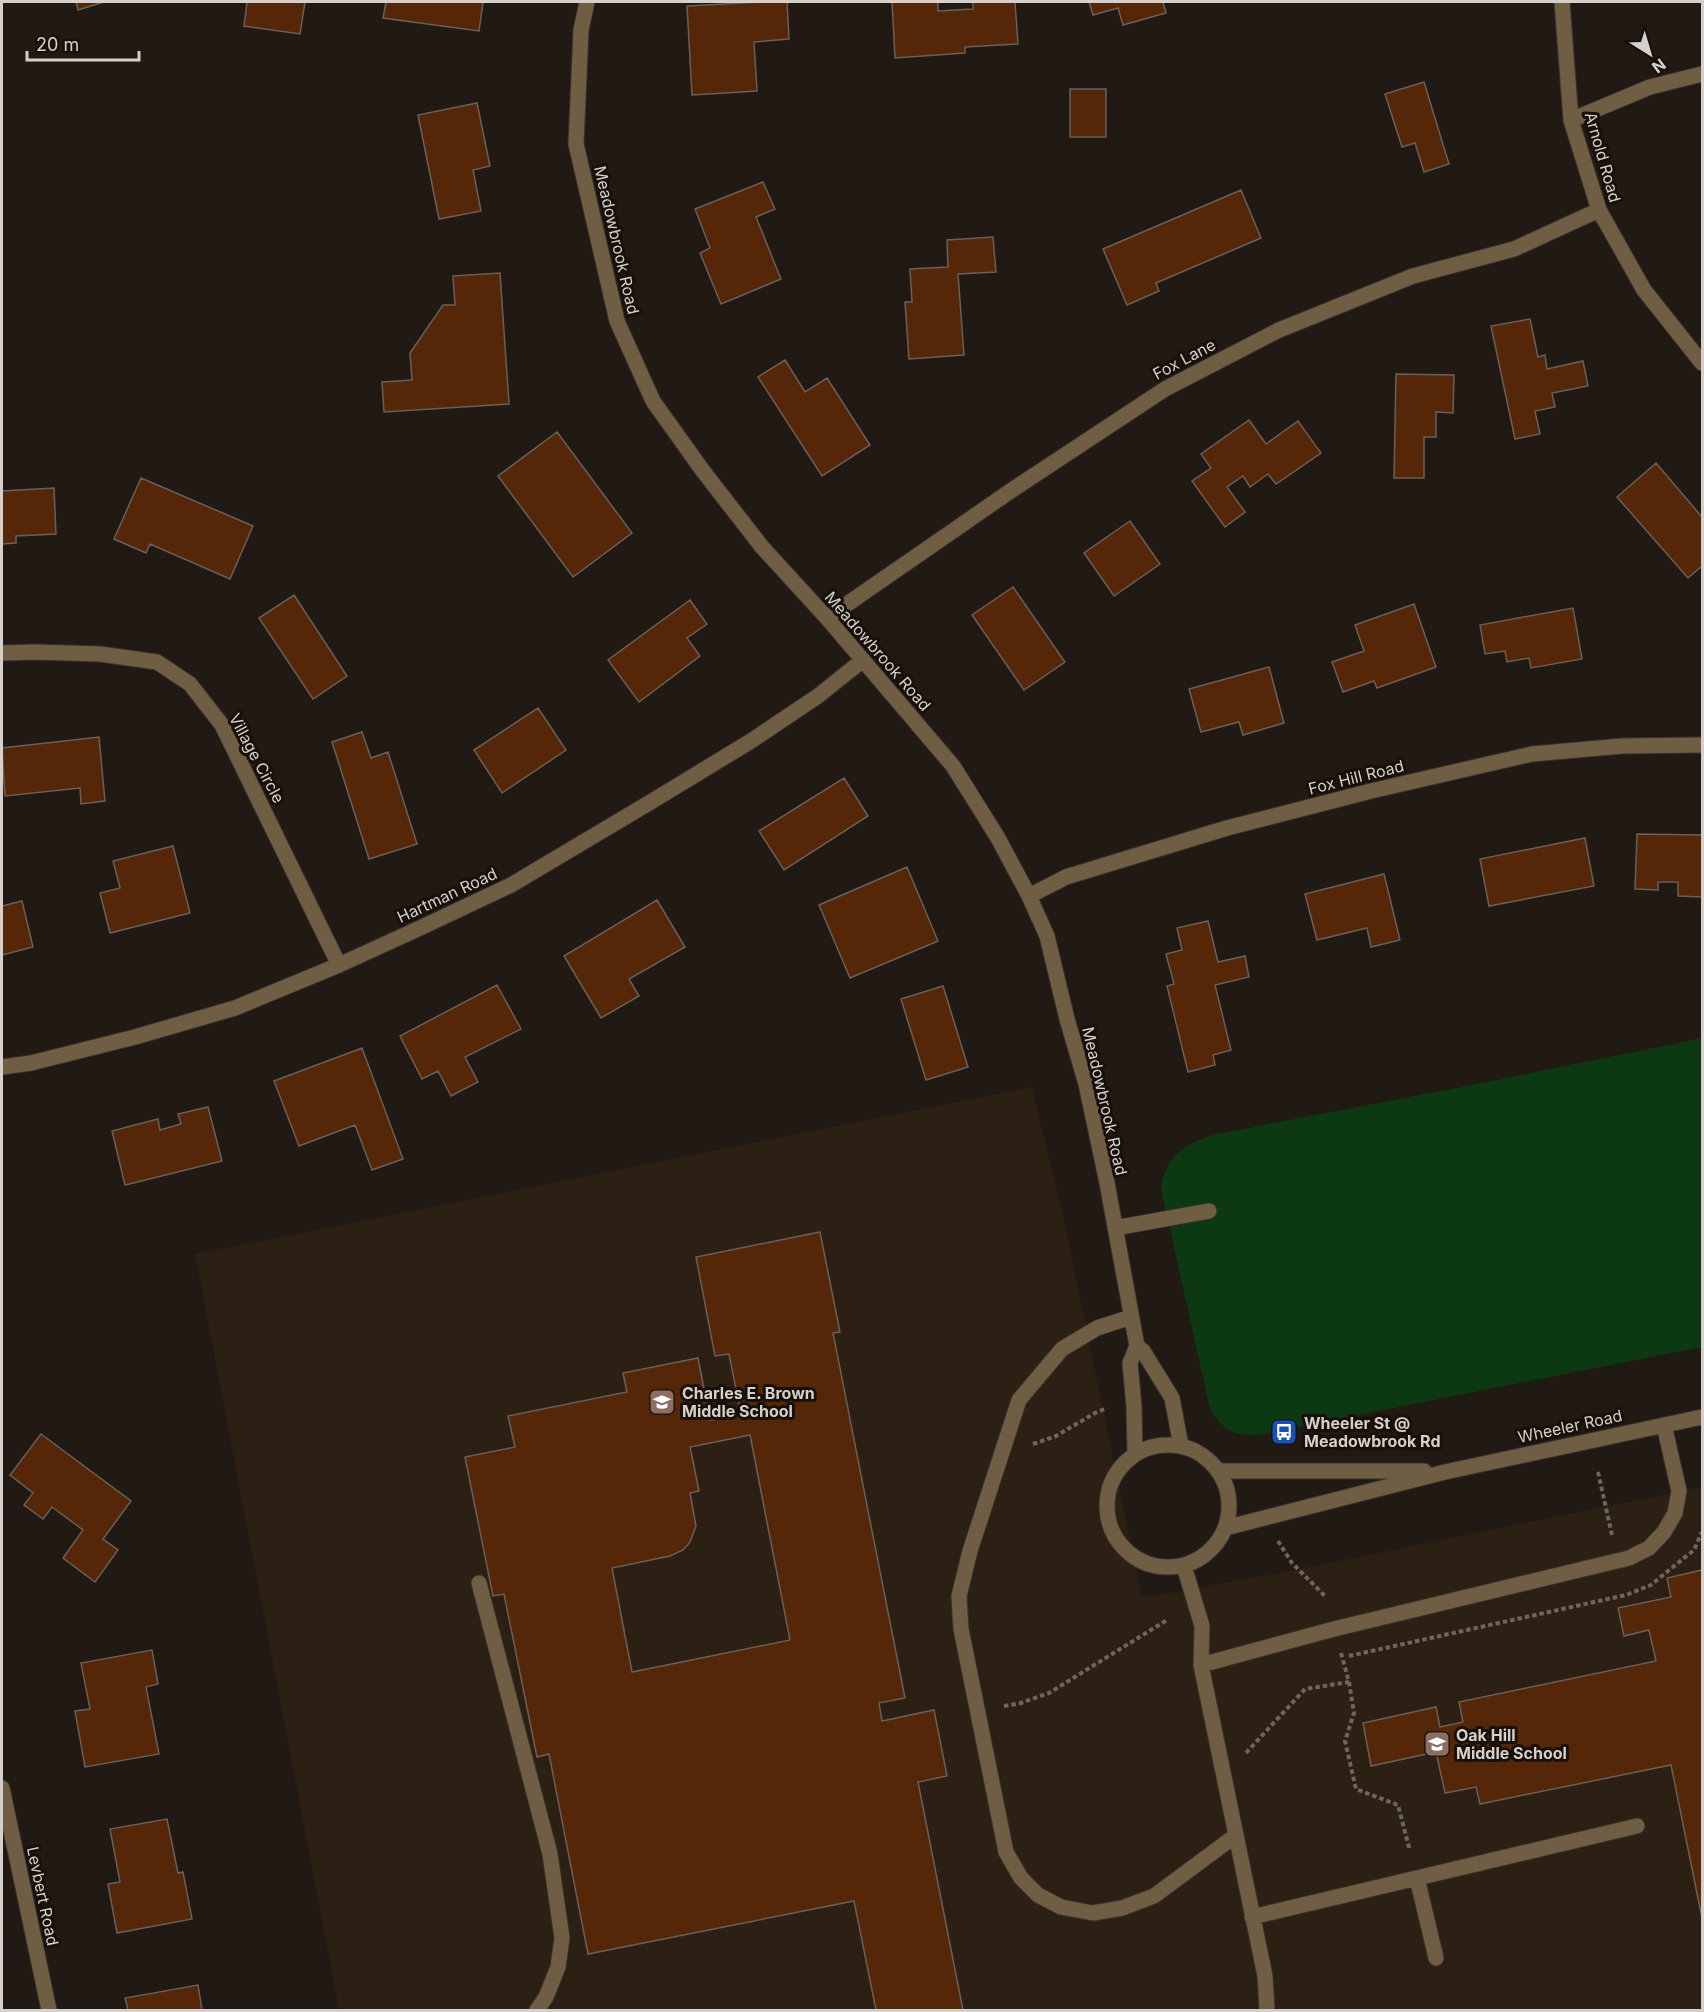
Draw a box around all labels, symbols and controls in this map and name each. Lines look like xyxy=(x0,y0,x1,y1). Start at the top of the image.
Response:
scale bar xyxy=(27,24,140,62)
north arrow xyxy=(1620,24,1680,84)
text: 20 m xyxy=(36,34,79,55)
text: N xyxy=(1648,54,1670,78)
street label: Arnold Road xyxy=(1581,109,1625,205)
street label: Meadowbrook Road xyxy=(590,164,644,316)
street label: Fox Lane xyxy=(1149,334,1219,384)
street label: Meadowbrook Road xyxy=(821,587,935,715)
street label: Village Circle xyxy=(225,710,289,806)
street label: Fox Hill Road xyxy=(1306,755,1406,799)
street label: Hartman Road xyxy=(394,863,500,927)
street label: Meadowbrook Road xyxy=(1078,1025,1132,1177)
place label: Charles E. Brown Middle School xyxy=(682,1383,815,1421)
school or university icon: Charles E. Brown Middle School xyxy=(647,1387,677,1417)
street label: Wheeler Road xyxy=(1516,1405,1624,1447)
place label: Wheeler St @ Meadowbrook Rd xyxy=(1304,1413,1440,1451)
bus stop icon: Wheeler St @ Meadowbrook Rd xyxy=(1269,1417,1299,1447)
place label: Oak Hill Middle School xyxy=(1456,1725,1567,1763)
school or university icon: Oak Hill Middle School xyxy=(1422,1729,1452,1759)
street label: Levbert Road xyxy=(23,1845,63,1947)

